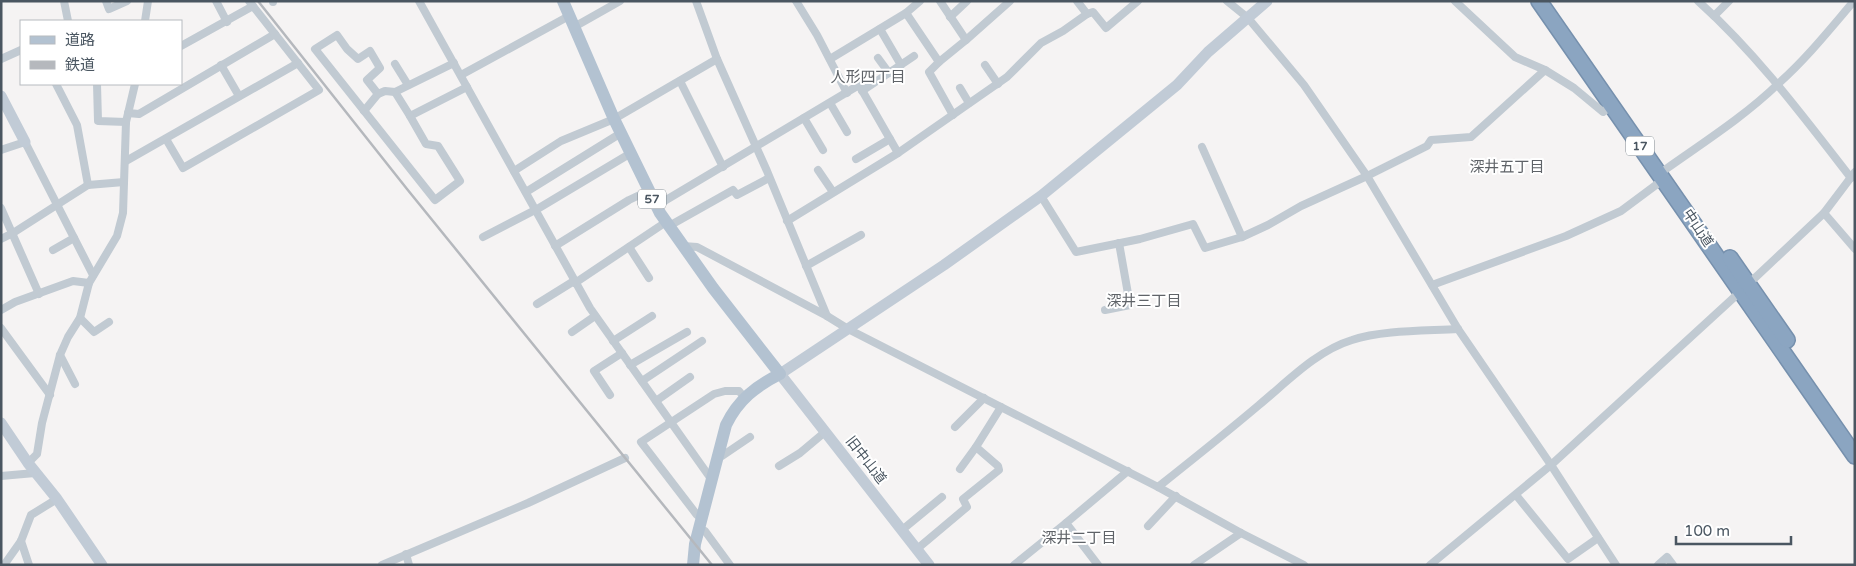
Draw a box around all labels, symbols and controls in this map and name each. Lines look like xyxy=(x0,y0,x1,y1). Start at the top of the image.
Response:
legend xyxy=(20,20,182,85)
text: 道路 xyxy=(65,31,95,49)
text: 鉄道 xyxy=(65,56,95,74)
district label: 人形四丁目 xyxy=(830,68,906,86)
road number: 17 xyxy=(1626,136,1654,156)
district label: 深井五丁目 xyxy=(1469,158,1545,176)
road number: 57 xyxy=(638,190,666,208)
street label: 中山道 xyxy=(1679,206,1717,250)
district label: 深井三丁目 xyxy=(1106,292,1182,310)
street label: 旧中山道 xyxy=(842,433,890,487)
scale bar xyxy=(1676,514,1791,546)
text: 100 m xyxy=(1684,522,1730,540)
district label: 深井二丁目 xyxy=(1041,529,1117,547)

